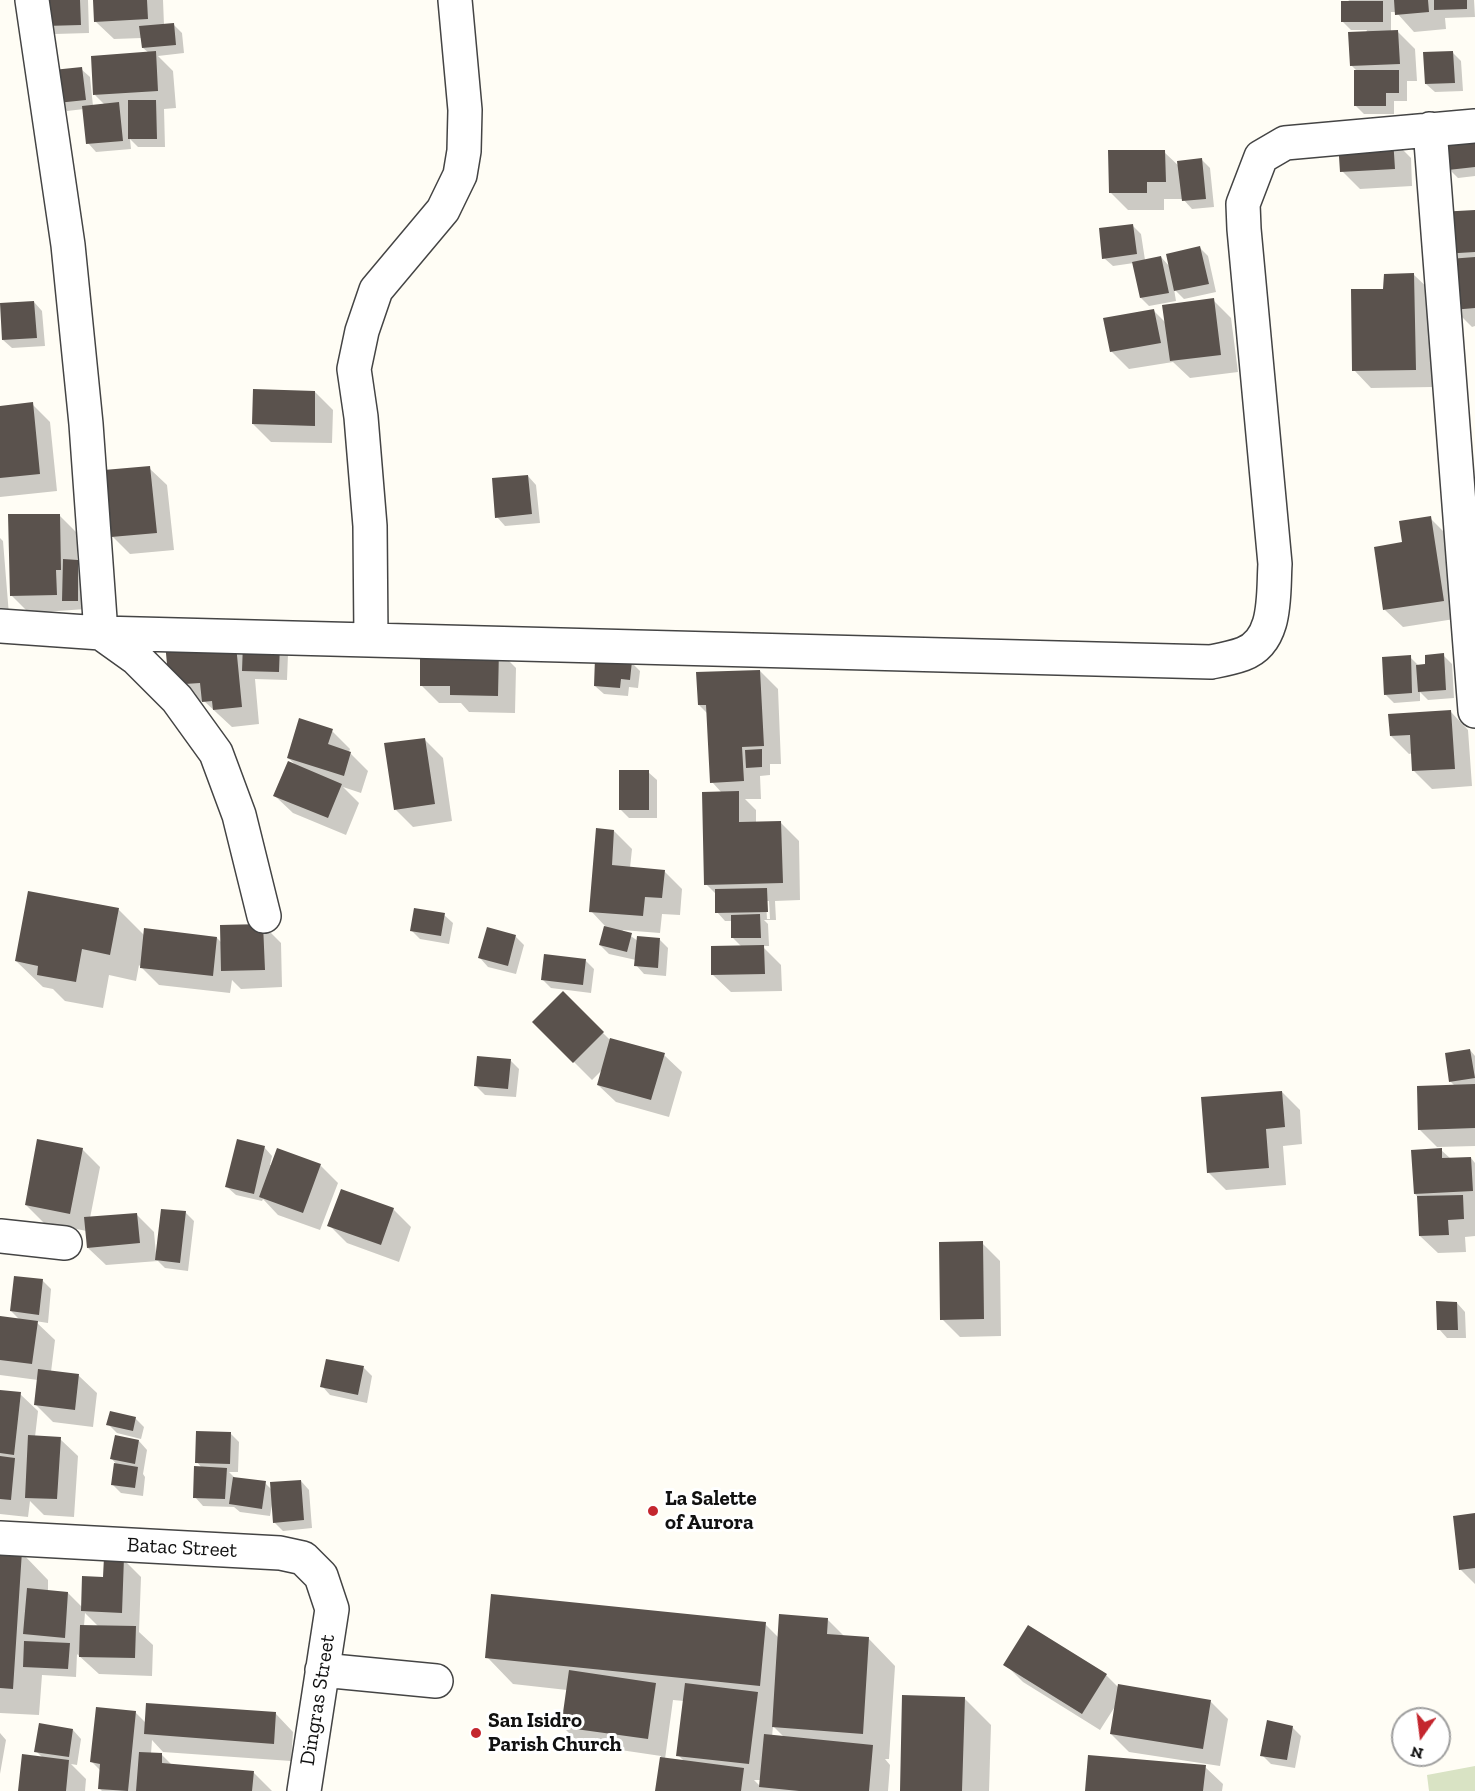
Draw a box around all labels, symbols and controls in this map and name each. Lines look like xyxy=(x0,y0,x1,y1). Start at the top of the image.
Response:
place label: La Salette of Aurora xyxy=(665,1486,757,1536)
marker: La Salette of Aurora xyxy=(646,1504,660,1518)
street label: Batac Street xyxy=(126,1533,238,1563)
street label: Dingras Street xyxy=(295,1633,341,1767)
north arrow xyxy=(1391,1707,1451,1767)
place label: San Isidro Parish Church xyxy=(488,1708,622,1758)
marker: San Isidro Parish Church xyxy=(469,1726,483,1740)
text: N xyxy=(1409,1742,1425,1764)

